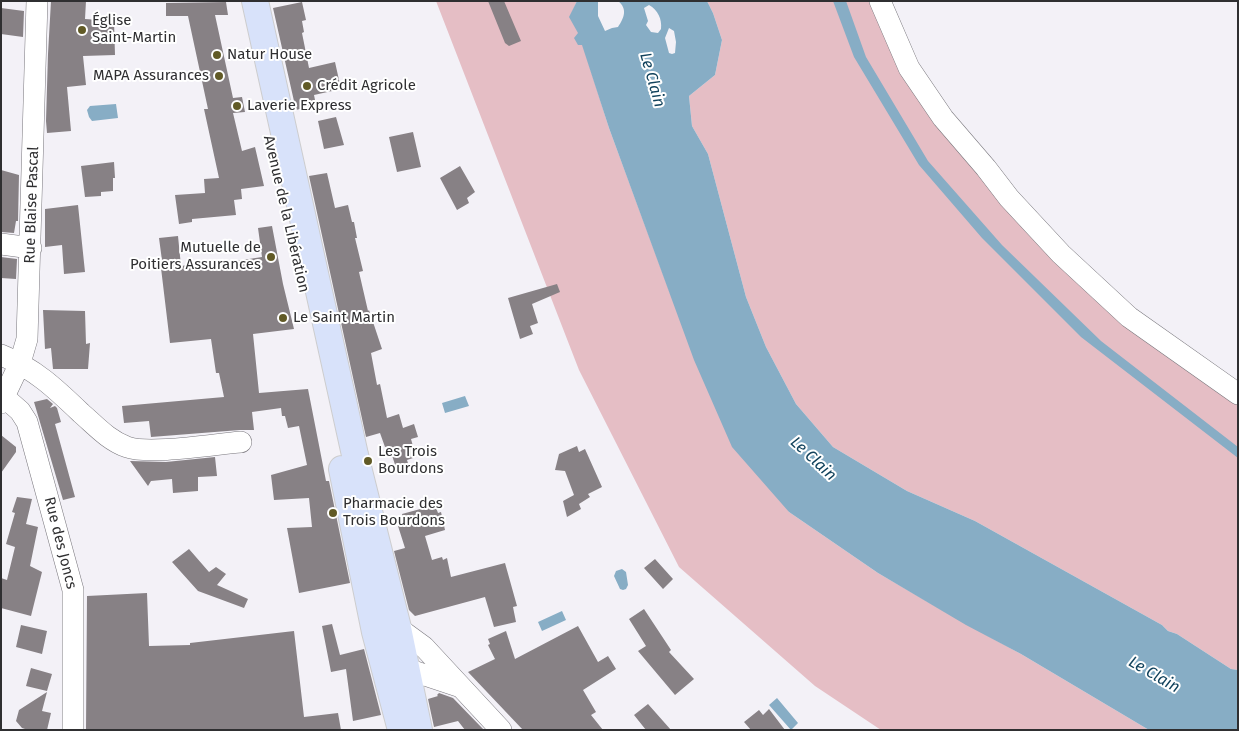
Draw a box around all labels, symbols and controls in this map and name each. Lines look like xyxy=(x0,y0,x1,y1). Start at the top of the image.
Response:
place label: Église Saint-Martin xyxy=(92,12,176,47)
marker: Église Saint-Martin xyxy=(76,24,88,36)
place label: Natur House xyxy=(227,46,312,64)
marker: Natur House xyxy=(211,49,223,61)
water label: Le Clain xyxy=(635,50,669,110)
place label: MAPA Assurances xyxy=(93,67,209,85)
marker: MAPA Assurances xyxy=(213,70,225,82)
place label: Crédit Agricole xyxy=(317,77,416,95)
marker: Crédit Agricole xyxy=(301,80,313,92)
place label: Laverie Express xyxy=(247,97,352,115)
marker: Laverie Express xyxy=(231,100,243,112)
street label: Avenue de la Libération xyxy=(259,134,313,294)
street label: Rue Blaise Pascal xyxy=(21,146,43,264)
place label: Mutuelle de Poitiers Assurances xyxy=(130,239,261,274)
marker: Mutuelle de Poitiers Assurances xyxy=(265,251,277,263)
place label: Le Saint Martin xyxy=(293,309,395,327)
marker: Le Saint Martin xyxy=(277,312,289,324)
water label: Le Clain xyxy=(786,433,840,485)
place label: Les Trois Bourdons xyxy=(378,443,443,478)
marker: Les Trois Bourdons xyxy=(362,455,374,467)
street label: Rue des Joncs xyxy=(40,495,80,591)
place label: Pharmacie des Trois Bourdons xyxy=(343,495,445,530)
marker: Pharmacie des Trois Bourdons xyxy=(327,507,339,519)
water label: Le Clain xyxy=(1125,653,1183,697)

